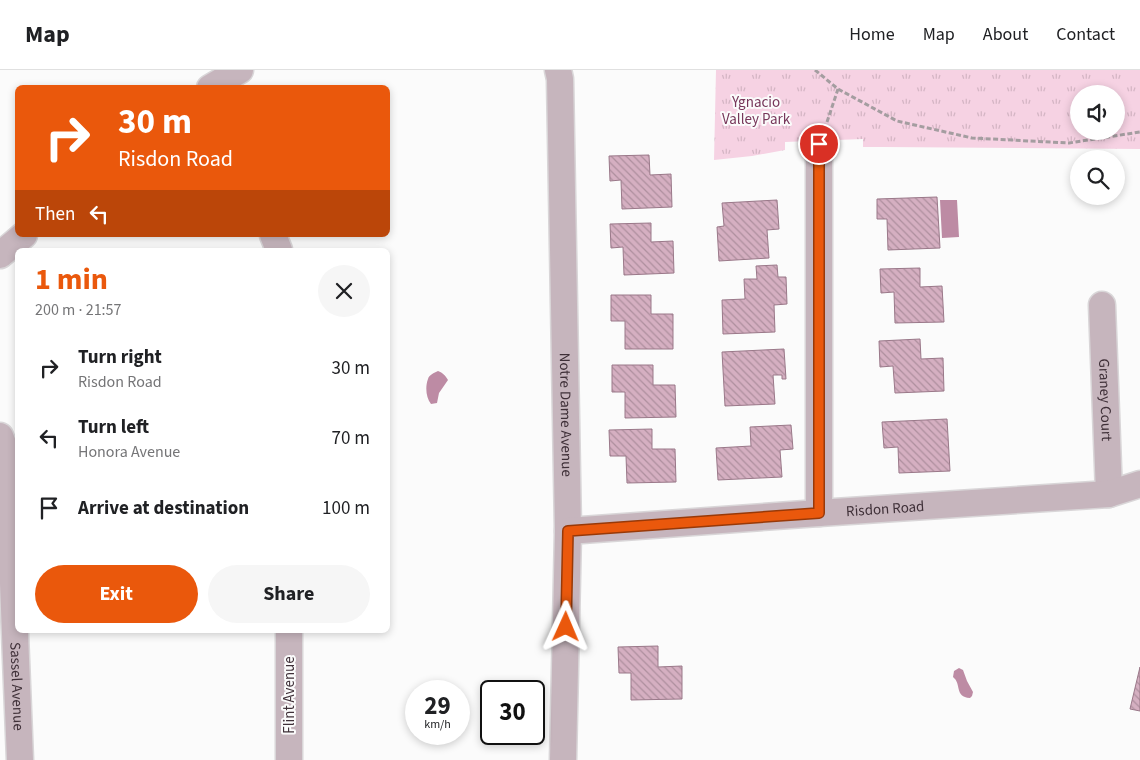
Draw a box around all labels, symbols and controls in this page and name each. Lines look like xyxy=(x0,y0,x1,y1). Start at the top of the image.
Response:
text: Map xyxy=(25,17,70,52)
text: Home xyxy=(849,22,895,47)
text: Map xyxy=(923,22,955,47)
text: About xyxy=(983,22,1028,47)
text: Contact xyxy=(1056,22,1115,47)
map controls xyxy=(1070,85,1125,205)
button: sound xyxy=(1070,85,1125,140)
park label: Ygnacio Valley Park xyxy=(722,92,791,130)
text: 30 m xyxy=(118,97,192,147)
icon: right xyxy=(35,105,100,170)
pin xyxy=(798,123,840,165)
icon: arrive xyxy=(805,130,833,158)
text: Risdon Road xyxy=(118,143,233,175)
button: search xyxy=(1070,150,1125,205)
icon: left xyxy=(85,200,113,228)
text: Then xyxy=(35,201,75,228)
text: 1 min xyxy=(35,258,108,301)
button: close xyxy=(318,265,370,317)
text: 200 m · 21:57 xyxy=(35,299,122,321)
text: Turn right xyxy=(78,344,162,371)
street label: Notre Dame Avenue xyxy=(554,352,577,477)
icon: right xyxy=(35,354,63,382)
text: 30 m xyxy=(332,355,370,382)
street label: Graney Court xyxy=(1093,358,1117,442)
text: Risdon Road xyxy=(78,371,162,393)
text: Turn left xyxy=(78,414,149,441)
icon: left xyxy=(35,424,63,452)
text: 70 m xyxy=(332,425,370,452)
text: Honora Avenue xyxy=(78,441,180,463)
icon: arrive xyxy=(35,494,63,522)
text: Arrive at destination xyxy=(78,495,249,522)
text: 100 m xyxy=(322,495,370,522)
street label: Risdon Road xyxy=(845,496,925,522)
button: Exit xyxy=(35,565,198,623)
button: Share xyxy=(208,565,370,623)
position arrow xyxy=(539,600,591,652)
street label: Sassel Avenue xyxy=(4,642,29,731)
street label: Flint Avenue xyxy=(279,656,300,734)
speed limit sign: 30 xyxy=(480,680,545,745)
text: 29 xyxy=(424,688,451,724)
text: km/h xyxy=(424,716,451,733)

